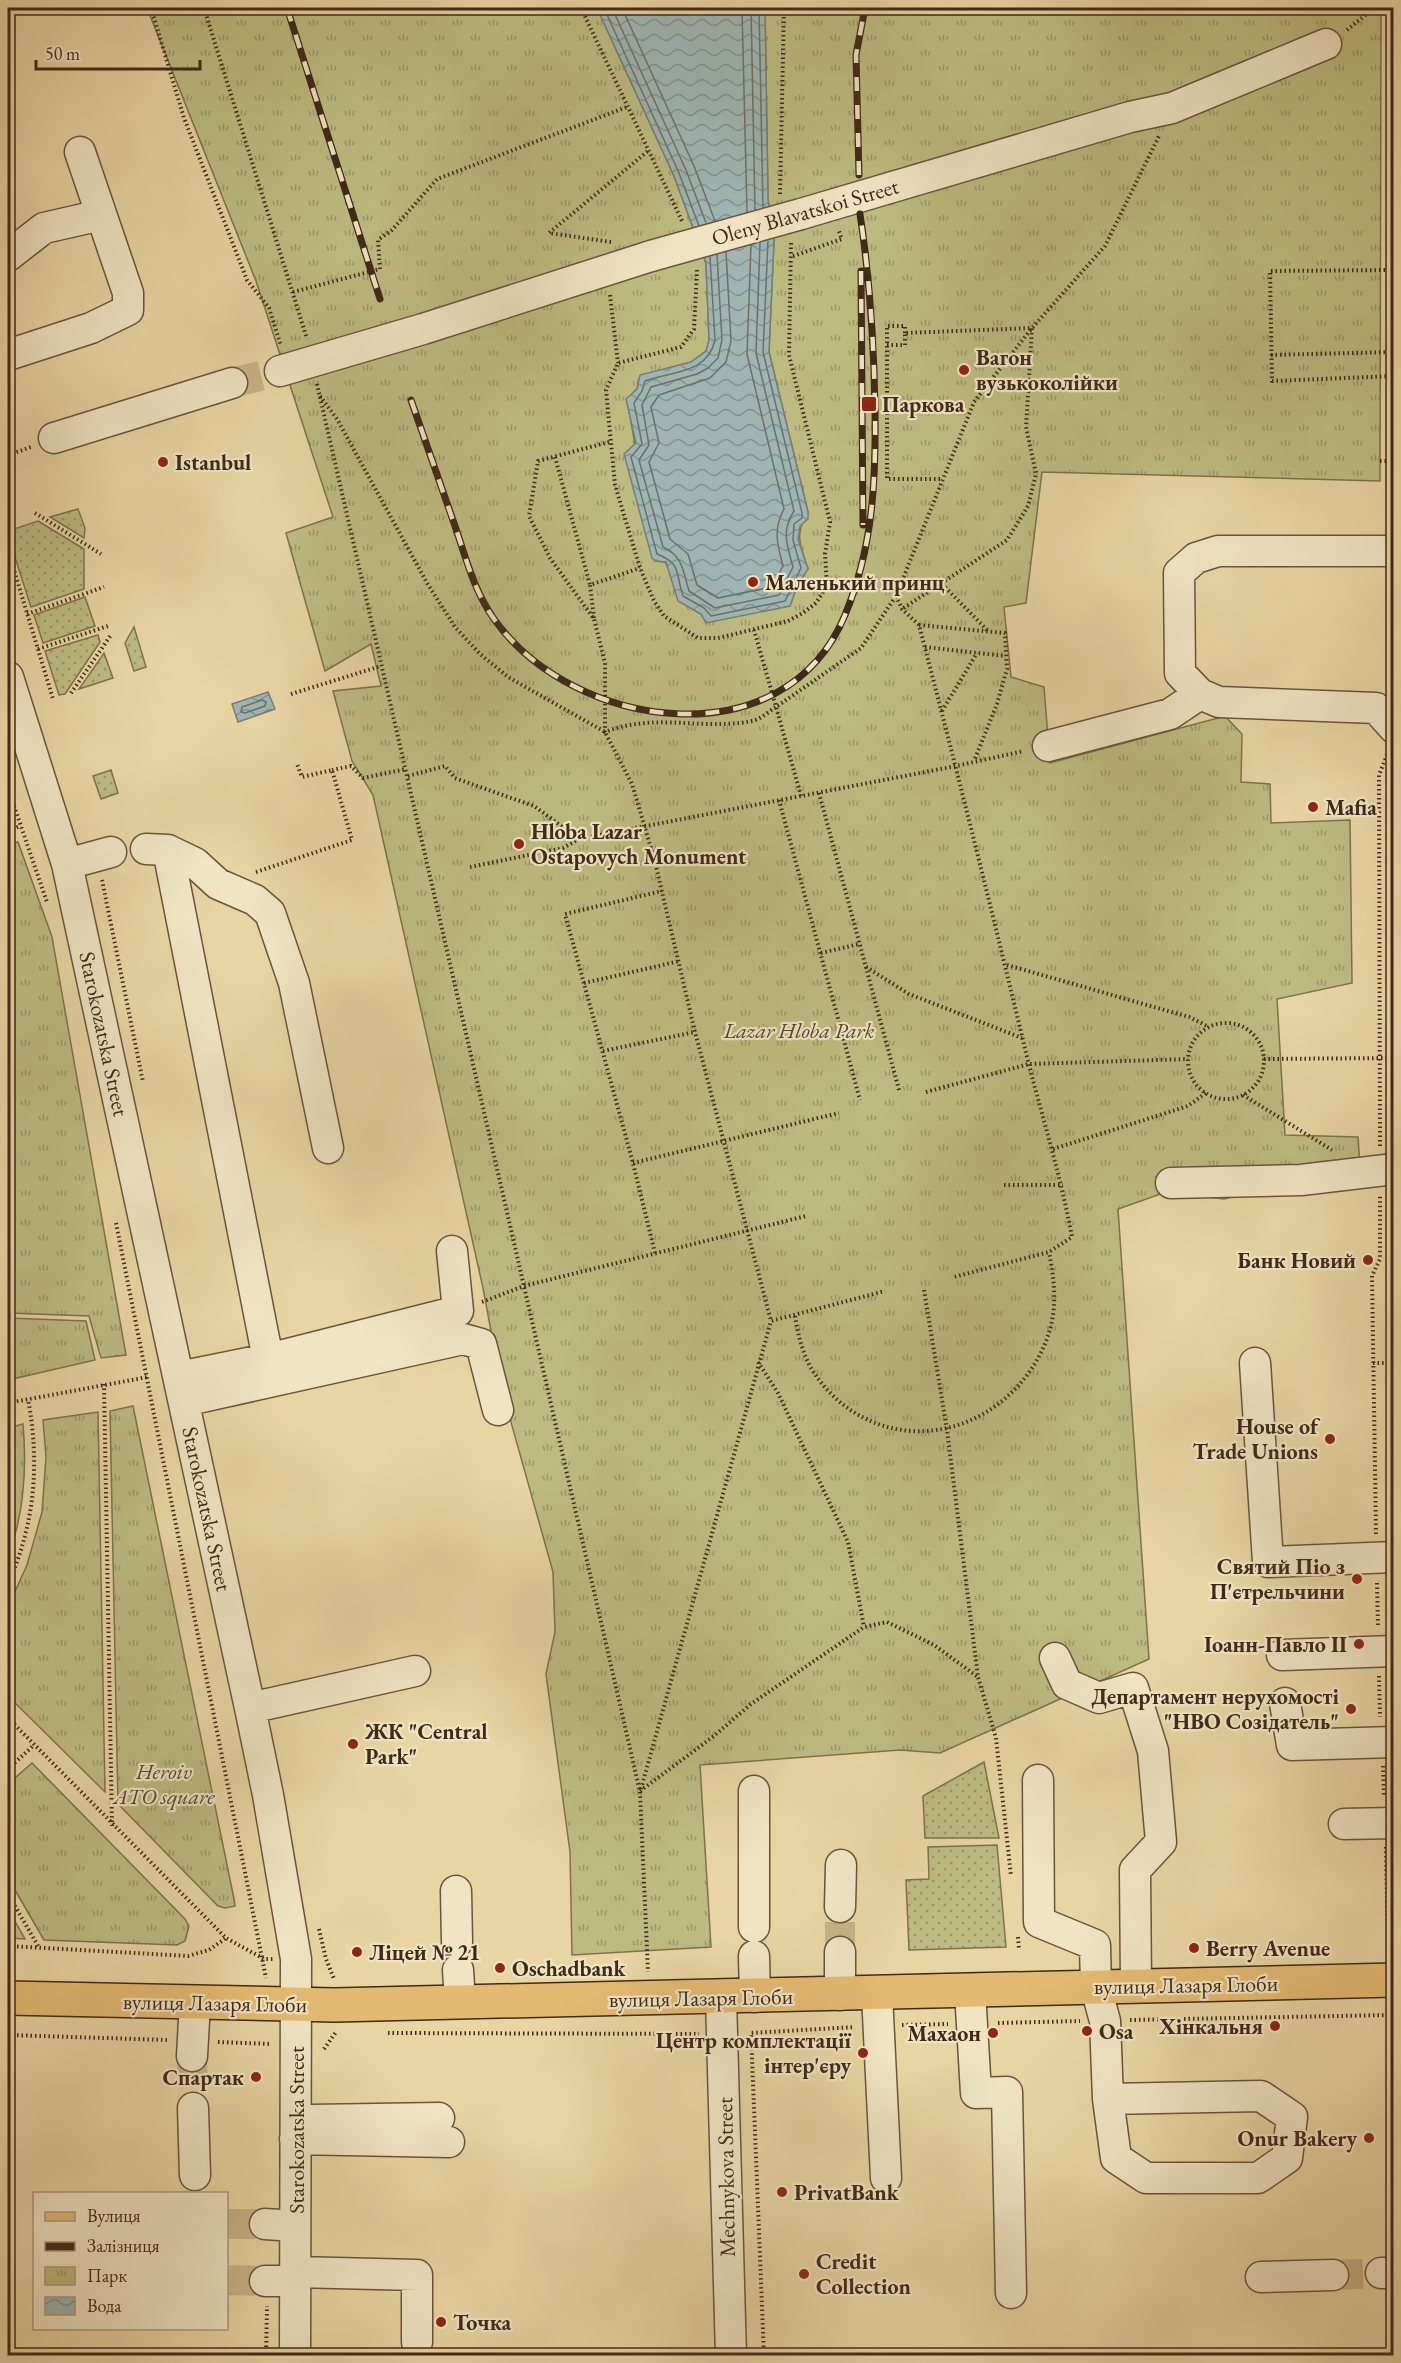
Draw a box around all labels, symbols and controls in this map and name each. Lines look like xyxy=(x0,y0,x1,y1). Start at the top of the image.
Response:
scale bar xyxy=(36,33,200,71)
text: 50 m xyxy=(45,42,80,65)
street label: Oleny Blavatskoi Street xyxy=(708,171,902,253)
place label: Вагон вузькоколійки xyxy=(976,343,1118,397)
marker: Вагон вузькоколійки xyxy=(957,363,971,377)
place label: Паркова xyxy=(882,390,965,419)
marker: Паркова xyxy=(860,395,878,413)
place label: Istanbul xyxy=(175,448,251,477)
marker: Istanbul xyxy=(156,455,170,469)
place label: Маленький принц xyxy=(765,568,945,597)
marker: Маленький принц xyxy=(746,575,760,589)
place label: Mafia xyxy=(1325,793,1377,822)
marker: Mafia xyxy=(1306,800,1320,814)
place label: Hloba Lazar Ostapovych Monument xyxy=(531,817,747,871)
marker: Hloba Lazar Ostapovych Monument xyxy=(512,837,526,851)
street label: Starokozatska Street xyxy=(72,949,136,1119)
park label: Lazar Hloba Park xyxy=(722,1016,875,1045)
place label: Банк Новий xyxy=(1237,1246,1356,1275)
marker: Банк Новий xyxy=(1361,1253,1375,1267)
place label: House of Trade Unions xyxy=(1193,1412,1321,1466)
street label: Starokozatska Street xyxy=(175,1424,239,1594)
marker: House of Trade Unions xyxy=(1323,1432,1337,1446)
place label: Святий Піо з П'єтрельчини xyxy=(1210,1552,1345,1606)
marker: Святий Піо з П'єтрельчини xyxy=(1350,1572,1364,1586)
place label: Іоанн-Павло II xyxy=(1204,1630,1347,1659)
marker: Іоанн-Павло II xyxy=(1352,1637,1366,1651)
place label: Департамент нерухомості "НВО Созідатель" xyxy=(1091,1682,1339,1736)
marker: Департамент нерухомості "НВО Созідатель" xyxy=(1344,1702,1358,1716)
place label: ЖК "Central Park" xyxy=(364,1717,488,1771)
marker: ЖК "Central Park" xyxy=(346,1737,360,1751)
park label: Heroiv ATO square xyxy=(111,1757,215,1811)
place label: Berry Avenue xyxy=(1206,1934,1330,1963)
place label: Ліцей № 21 xyxy=(369,1938,480,1967)
marker: Berry Avenue xyxy=(1187,1941,1201,1955)
marker: Ліцей № 21 xyxy=(350,1945,364,1959)
place label: Oschadbank xyxy=(512,1954,627,1983)
marker: Oschadbank xyxy=(493,1961,507,1975)
street label: вулиця Лазаря Глоби xyxy=(1094,1969,1279,2001)
street label: вулиця Лазаря Глоби xyxy=(609,1982,794,2014)
street label: вулиця Лазаря Глоби xyxy=(123,1987,308,2019)
place label: Хінкальня xyxy=(1158,2012,1263,2041)
place label: Osa xyxy=(1099,2017,1134,2046)
place label: Махаон xyxy=(907,2019,981,2048)
marker: Хінкальня xyxy=(1268,2019,1282,2033)
marker: Osa xyxy=(1080,2024,1094,2038)
place label: Центр комплектації інтер'єру xyxy=(656,2026,852,2080)
marker: Махаон xyxy=(986,2026,1000,2040)
street label: Starokozatska Street xyxy=(282,2046,311,2214)
marker: Центр комплектації інтер'єру xyxy=(856,2046,870,2060)
place label: Спартак xyxy=(163,2063,245,2092)
marker: Спартак xyxy=(249,2070,263,2084)
street label: Mechnykova Street xyxy=(710,2097,742,2257)
place label: Onur Bakery xyxy=(1238,2124,1357,2153)
marker: Onur Bakery xyxy=(1362,2131,1376,2145)
place label: PrivatBank xyxy=(794,2178,900,2207)
marker: PrivatBank xyxy=(775,2185,789,2199)
legend xyxy=(33,2192,228,2330)
text: Вулиця xyxy=(87,2204,140,2227)
text: Залізниця xyxy=(87,2234,160,2257)
place label: Credit Collection xyxy=(816,2247,911,2301)
text: Парк xyxy=(87,2264,127,2287)
marker: Credit Collection xyxy=(797,2267,811,2281)
text: Вода xyxy=(87,2294,122,2317)
place label: Точка xyxy=(453,2308,511,2337)
marker: Точка xyxy=(434,2315,448,2329)

